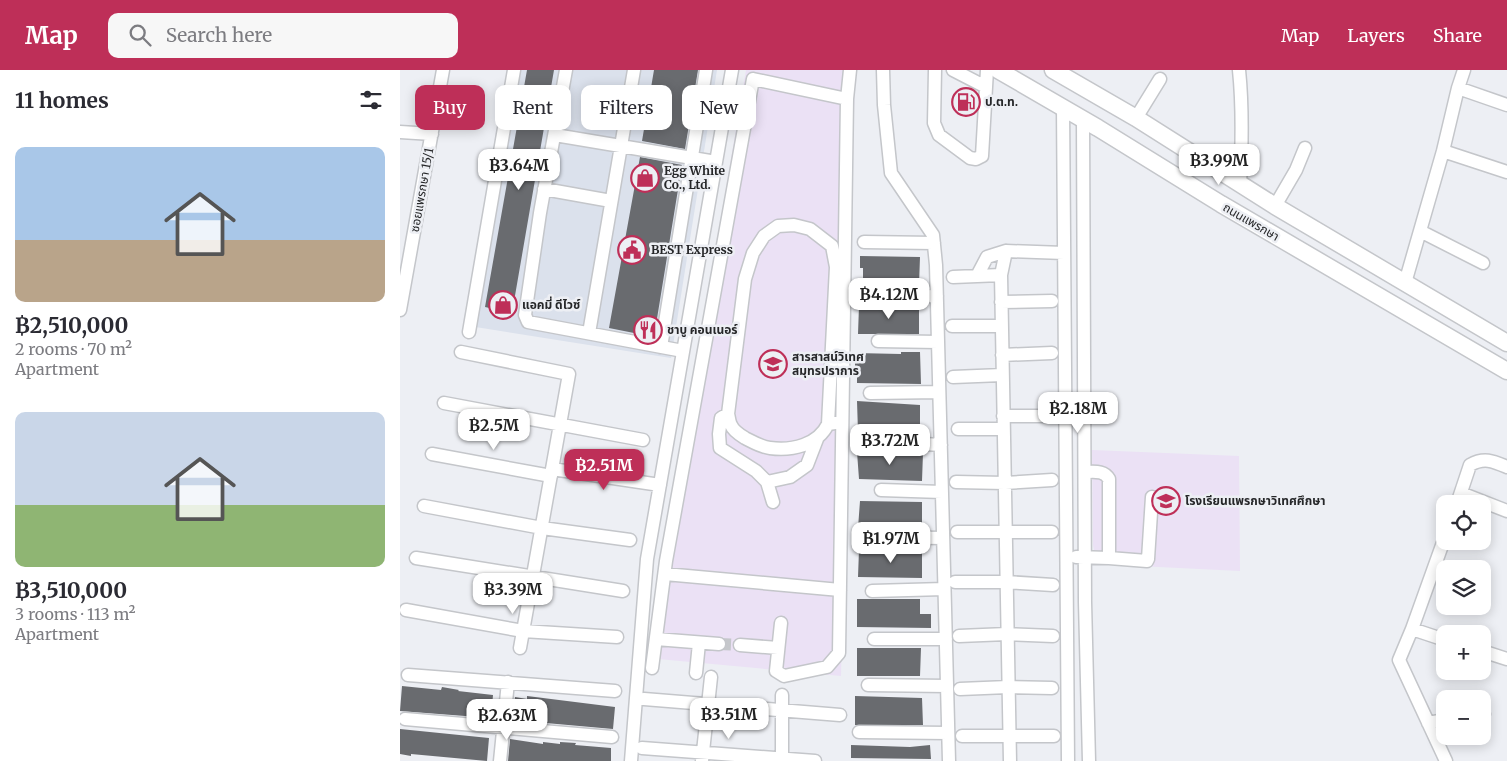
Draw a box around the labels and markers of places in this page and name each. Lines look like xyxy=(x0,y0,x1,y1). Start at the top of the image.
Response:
fuel station icon: ป.ต.ท. xyxy=(951,87,981,117)
place label: ป.ต.ท. xyxy=(985,94,1018,109)
pin: ฿3.99M xyxy=(1178,144,1260,186)
pin: ฿3.64M xyxy=(478,148,560,191)
shop icon: Egg White Co., Ltd. xyxy=(630,163,660,193)
place label: Egg White Co., Ltd. xyxy=(664,163,726,192)
public building icon: BEST Express xyxy=(617,235,647,265)
place label: BEST Express xyxy=(651,242,733,257)
pin: ฿4.12M xyxy=(848,278,930,320)
shop icon: แอคมี่ ดีไวซ์ xyxy=(488,290,518,320)
place label: แอคมี่ ดีไวซ์ xyxy=(522,296,581,312)
restaurant icon: ชาบู คอนเนอร์ xyxy=(633,315,663,345)
place label: ชาบู คอนเนอร์ xyxy=(667,322,738,338)
school or university icon: สารสาสน์วิเทศ สมุทรปราการ xyxy=(758,349,788,379)
place label: สารสาสน์วิเทศ สมุทรปราการ xyxy=(792,349,864,378)
pin: ฿2.18M xyxy=(1037,392,1119,434)
pin: ฿2.5M xyxy=(459,408,529,451)
pin: ฿3.72M xyxy=(849,424,931,466)
pin: ฿2.51M xyxy=(563,448,645,491)
school or university icon: โรงเรียนแพรกษาวิเทศศึกษา xyxy=(1151,486,1181,516)
place label: โรงเรียนแพรกษาวิเทศศึกษา xyxy=(1185,493,1326,508)
pin: ฿1.97M xyxy=(850,522,932,564)
pin: ฿3.39M xyxy=(472,572,554,615)
pin: ฿2.63M xyxy=(466,698,548,741)
pin: ฿3.51M xyxy=(688,698,770,740)

